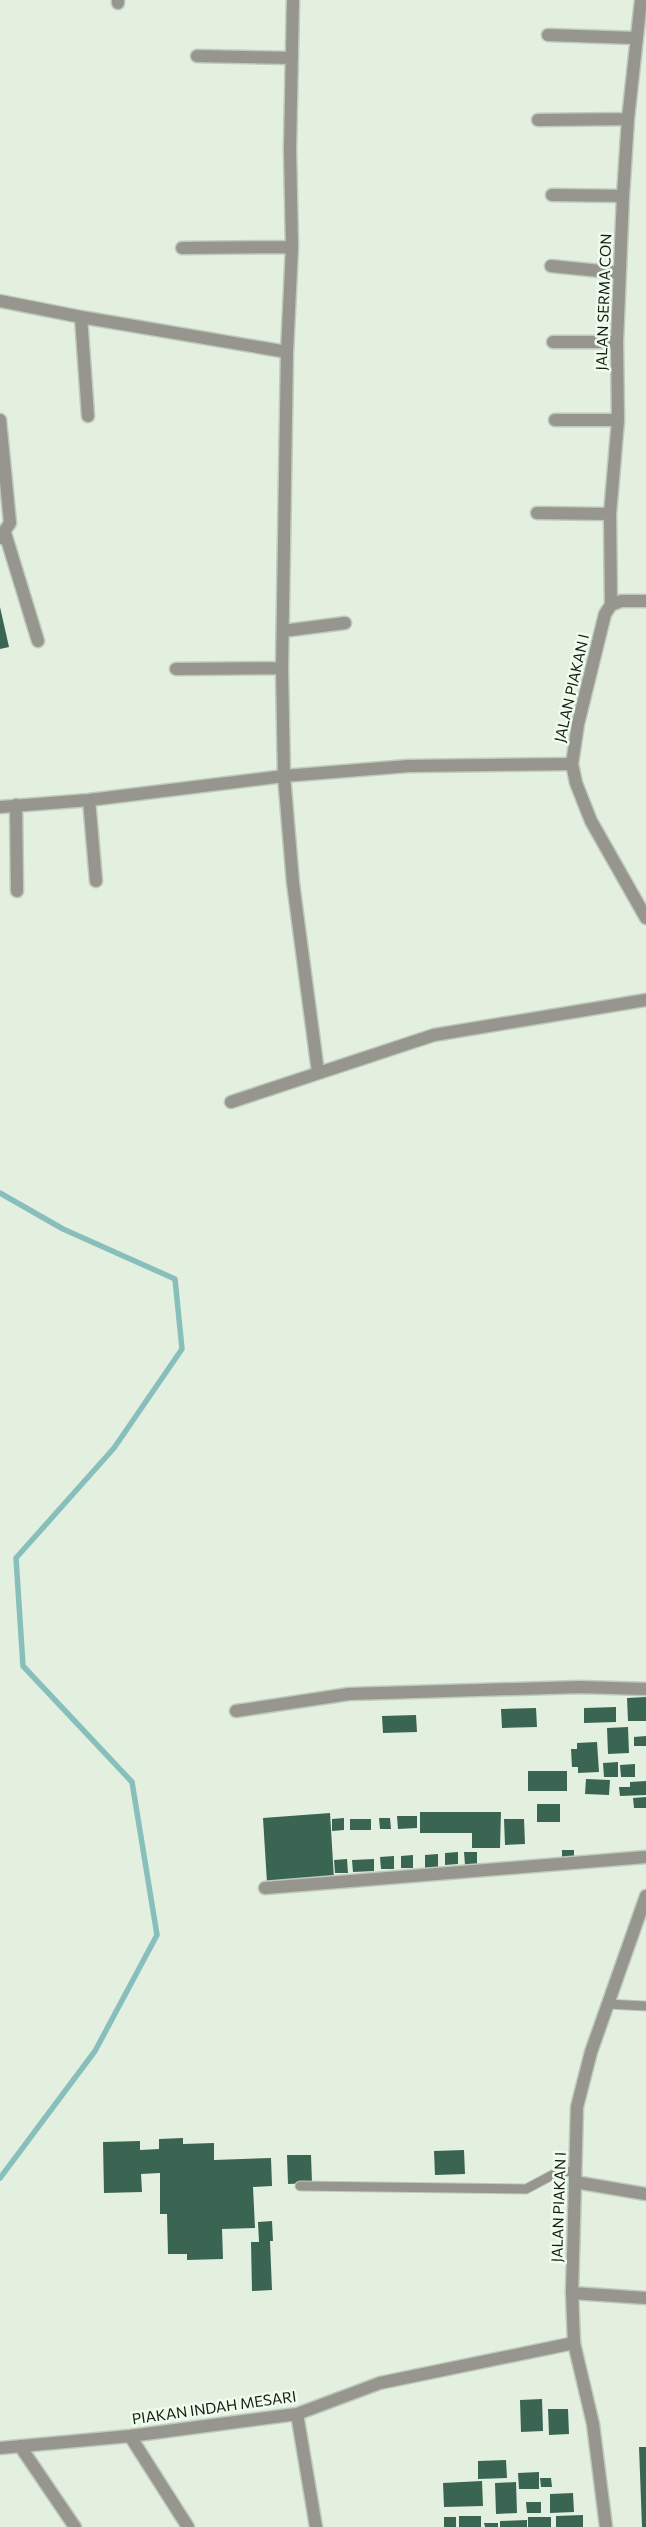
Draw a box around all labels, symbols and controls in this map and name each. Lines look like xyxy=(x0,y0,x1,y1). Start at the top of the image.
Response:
street label: JALAN SERMA CON xyxy=(592,233,614,371)
street label: JALAN PIAKAN I xyxy=(550,632,592,744)
street label: JALAN PIAKAN I xyxy=(547,2151,569,2263)
street label: PIAKAN INDAH MESARI xyxy=(131,2387,297,2427)

